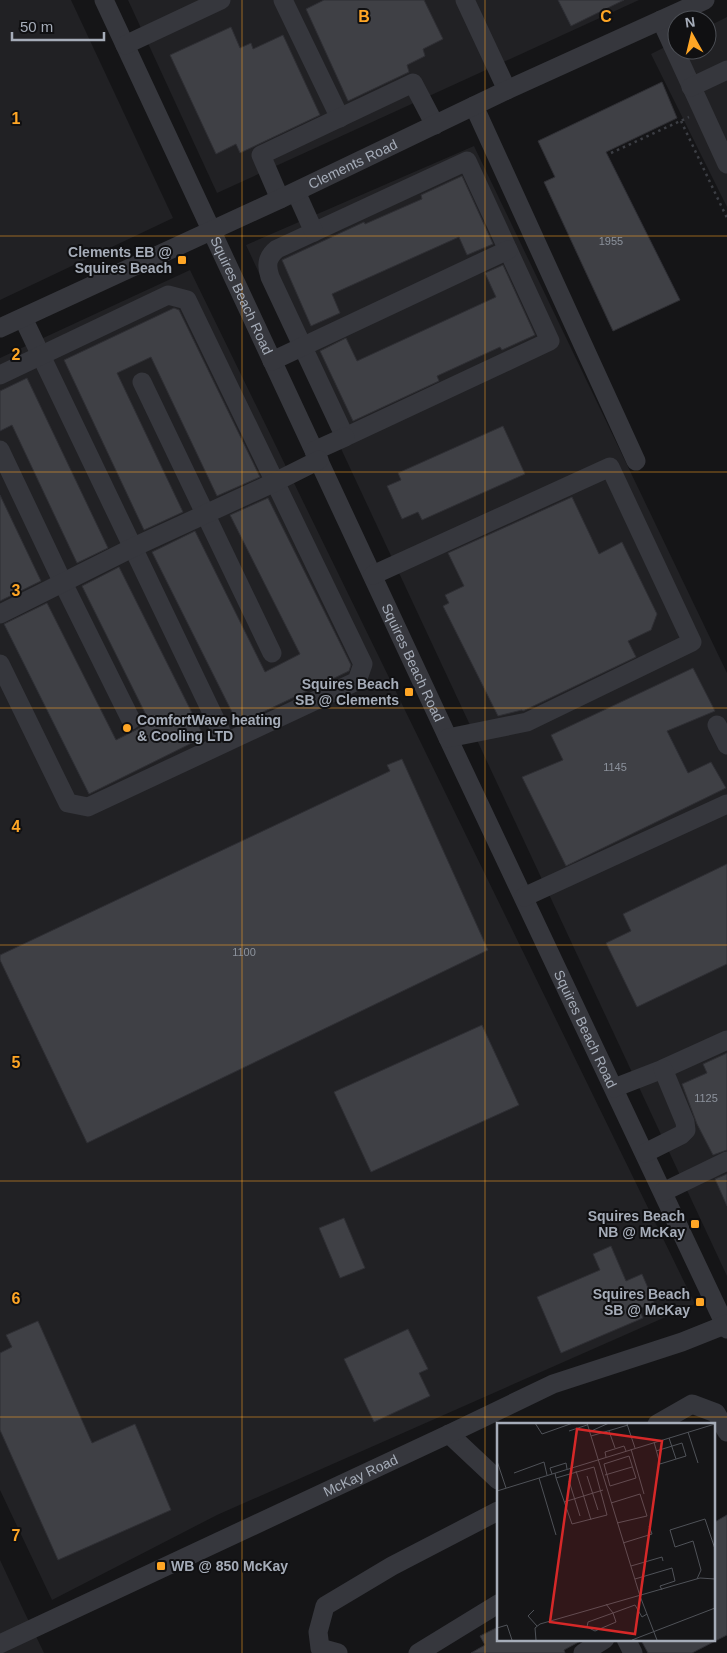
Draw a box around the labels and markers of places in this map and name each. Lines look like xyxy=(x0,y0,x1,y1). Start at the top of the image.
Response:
place label: Clements EB @ Squires Beach xyxy=(68,244,172,276)
marker: Clements EB @ Squires Beach xyxy=(176,254,188,266)
place label: Squires Beach SB @ Clements xyxy=(295,676,399,708)
marker: Squires Beach SB @ Clements xyxy=(403,686,415,698)
place label: ComfortWave heating & Cooling LTD xyxy=(137,712,281,744)
marker: ComfortWave heating & Cooling LTD xyxy=(121,722,133,734)
place label: Squires Beach NB @ McKay xyxy=(588,1208,685,1240)
marker: Squires Beach NB @ McKay xyxy=(689,1218,701,1230)
place label: Squires Beach SB @ McKay xyxy=(593,1286,690,1318)
marker: Squires Beach SB @ McKay xyxy=(694,1296,706,1308)
place label: WB @ 850 McKay xyxy=(171,1558,288,1574)
marker: WB @ 850 McKay xyxy=(155,1560,167,1572)

